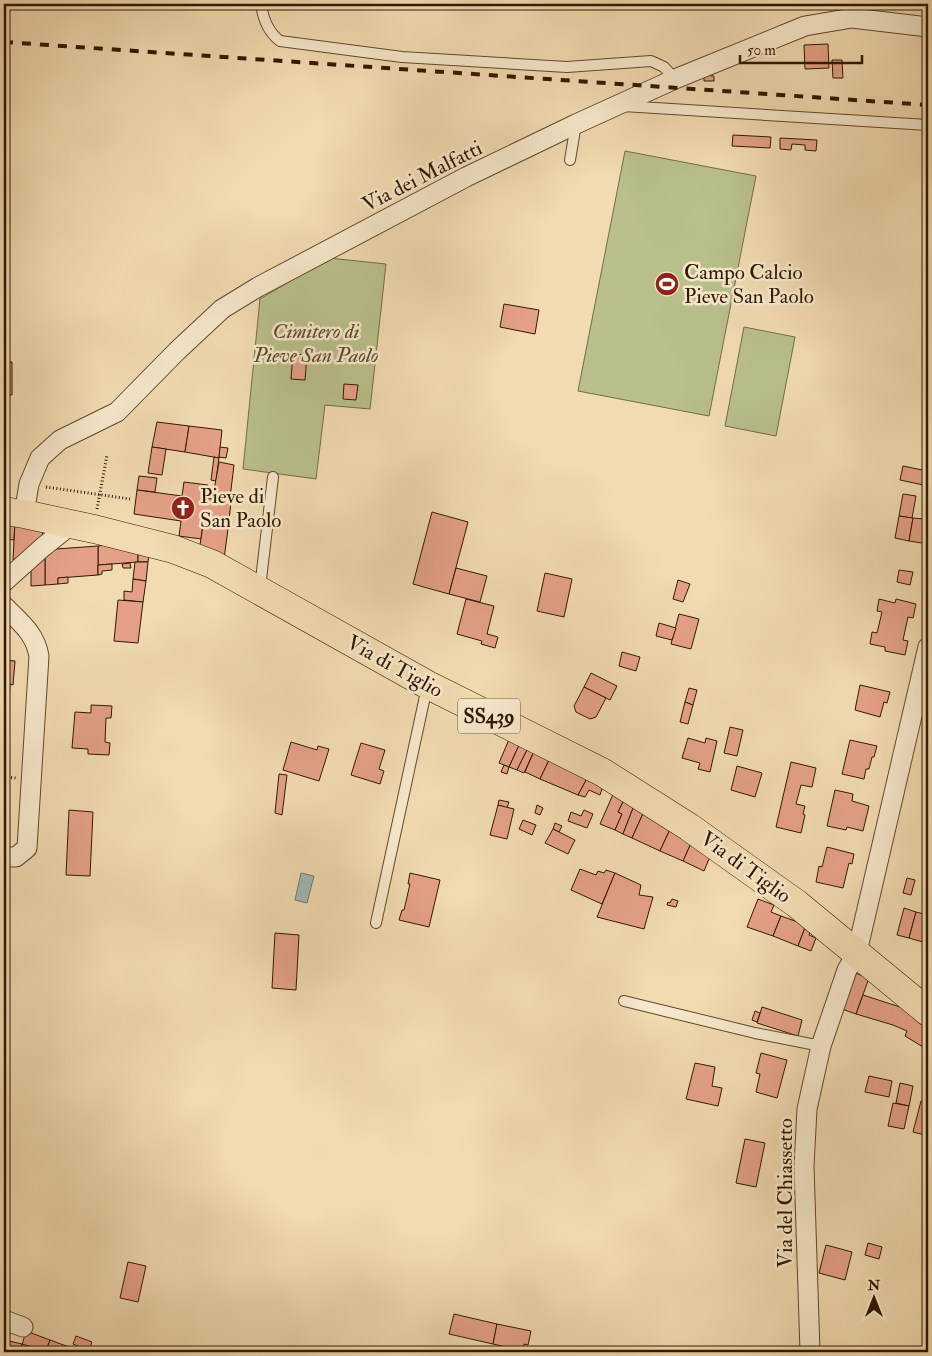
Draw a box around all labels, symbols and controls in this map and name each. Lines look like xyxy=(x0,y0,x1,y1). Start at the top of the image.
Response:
scale bar xyxy=(740,32,862,64)
text: 50 m xyxy=(747,41,776,60)
street label: Via dei Malfatti xyxy=(358,134,487,218)
place label: Campo Calcio Pieve San Paolo xyxy=(684,259,814,310)
sports icon: Campo Calcio Pieve San Paolo xyxy=(654,271,680,297)
park label: Cimitero di Pieve San Paolo xyxy=(253,318,378,369)
place label: Pieve di San Paolo xyxy=(200,483,281,534)
church icon: Pieve di San Paolo xyxy=(170,495,196,521)
street label: Via di Tiglio xyxy=(342,629,448,704)
road number: SS439 xyxy=(458,698,520,734)
street label: Via di Tiglio xyxy=(695,825,797,909)
street label: Via del Chiassetto xyxy=(772,1118,799,1268)
north arrow xyxy=(850,1274,900,1324)
text: N xyxy=(867,1277,881,1294)

